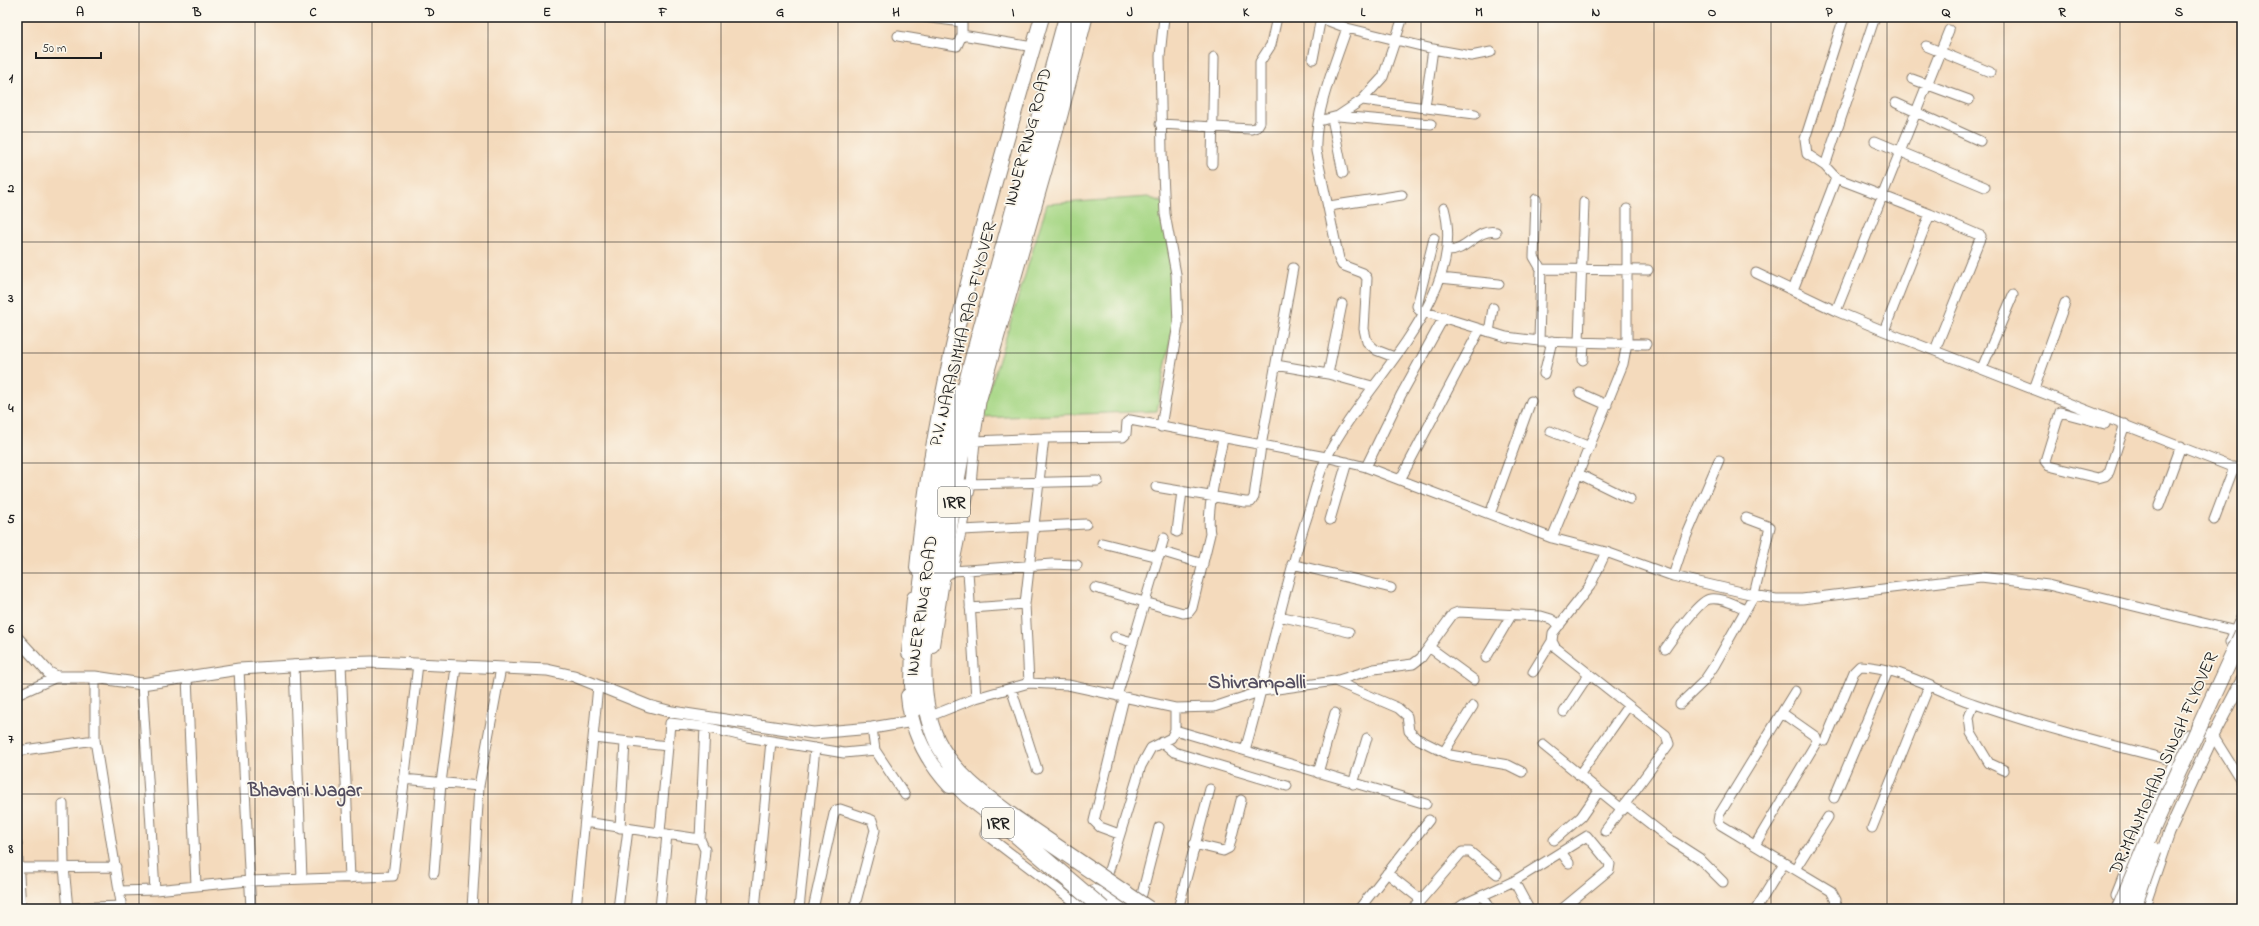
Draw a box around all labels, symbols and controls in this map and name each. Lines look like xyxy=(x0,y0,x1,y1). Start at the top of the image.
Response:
text: A xyxy=(76,3,84,22)
text: B xyxy=(192,3,202,22)
text: C xyxy=(309,3,317,22)
text: D xyxy=(424,3,435,22)
text: E xyxy=(543,3,551,22)
text: F xyxy=(658,3,668,22)
text: G xyxy=(776,3,784,22)
text: H xyxy=(892,3,900,22)
text: I xyxy=(1011,3,1015,22)
text: J xyxy=(1127,3,1133,22)
text: K xyxy=(1243,3,1250,22)
text: L xyxy=(1361,3,1367,22)
text: M xyxy=(1475,3,1483,22)
text: N xyxy=(1592,3,1601,22)
text: O xyxy=(1708,3,1717,22)
text: P xyxy=(1826,3,1833,22)
text: Q xyxy=(1942,3,1951,22)
text: R xyxy=(2057,3,2066,22)
text: S xyxy=(2175,3,2184,22)
scale bar xyxy=(36,34,101,60)
text: 50 m xyxy=(42,40,66,58)
street label: INNER RING ROAD xyxy=(998,65,1060,210)
text: 1 xyxy=(9,69,14,88)
text: 2 xyxy=(7,179,15,198)
street label: P.V. NARASIMHA RAO FLYOVER xyxy=(923,219,1004,449)
text: 3 xyxy=(7,289,14,308)
text: 4 xyxy=(7,399,14,418)
road number: IRR xyxy=(938,487,970,517)
text: 5 xyxy=(7,510,15,529)
street label: INNER RING ROAD xyxy=(900,534,946,679)
text: 6 xyxy=(7,620,14,639)
street label: DR.MANMOHAN SINGH FLYOVER xyxy=(2103,648,2226,880)
district label: Shivrampalli xyxy=(1208,669,1306,698)
text: 7 xyxy=(8,730,14,749)
district label: Bhavani Nagar xyxy=(247,778,363,807)
road number: IRR xyxy=(982,808,1014,838)
text: 8 xyxy=(8,840,14,859)

